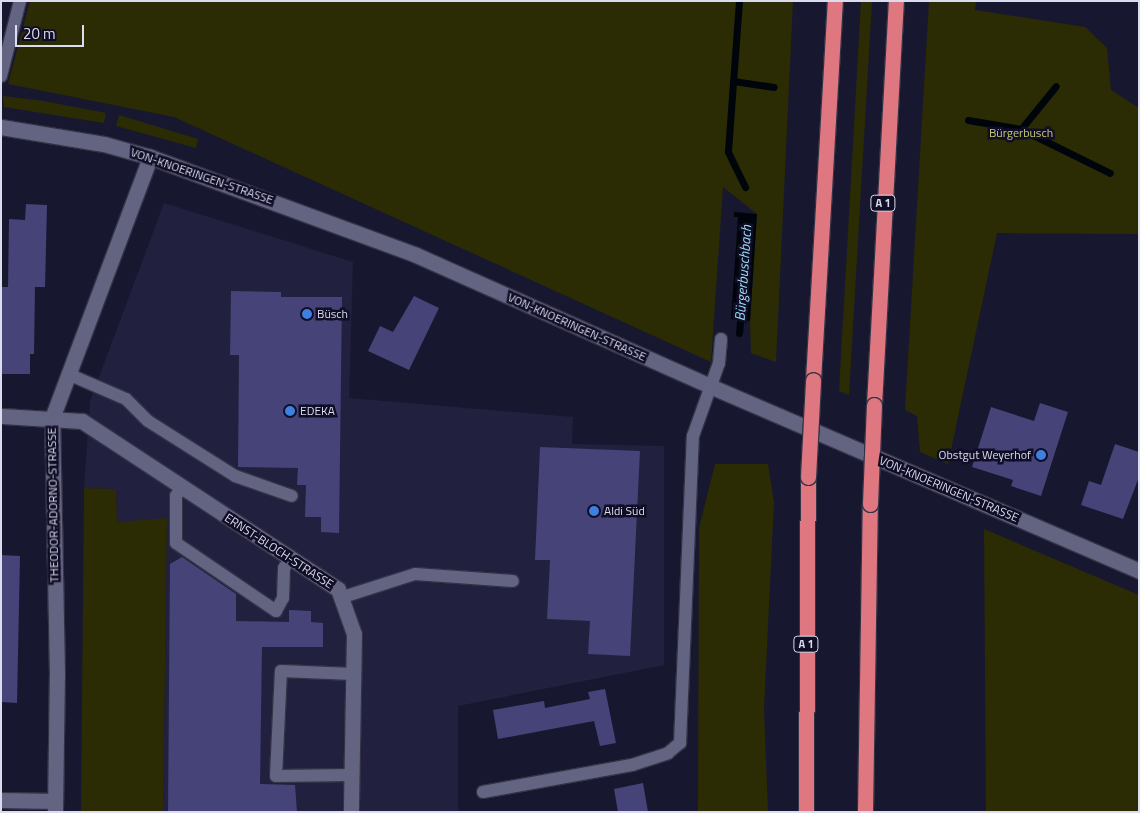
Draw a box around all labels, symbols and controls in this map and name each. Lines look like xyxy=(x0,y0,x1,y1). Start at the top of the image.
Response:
scale bar xyxy=(18,15,86,47)
text: 20 m xyxy=(23,22,56,45)
park label: Bürgerbusch xyxy=(989,126,1053,140)
street label: VON-KNOERINGEN-STRASSE xyxy=(129,145,275,207)
road number: A 1 xyxy=(869,194,897,212)
water label: Bürgerbuschbach xyxy=(731,224,755,322)
street label: VON-KNOERINGEN-STRASSE xyxy=(506,290,648,364)
place label: Büsch xyxy=(317,307,348,321)
marker: Büsch xyxy=(301,308,313,320)
place label: EDEKA xyxy=(300,404,335,418)
marker: EDEKA xyxy=(284,405,296,417)
street label: THEODOR-ADORNO-STRASSE xyxy=(44,427,62,583)
place label: Obstgut Weyerhof xyxy=(939,448,1031,462)
marker: Obstgut Weyerhof xyxy=(1035,449,1047,461)
street label: VON-KNOERINGEN-STRASSE xyxy=(877,453,1021,525)
place label: Aldi Süd xyxy=(604,504,645,518)
marker: Aldi Süd xyxy=(588,505,600,517)
street label: ERNST-BLOCH-STRASSE xyxy=(222,510,336,592)
road number: A 1 xyxy=(792,636,820,652)

